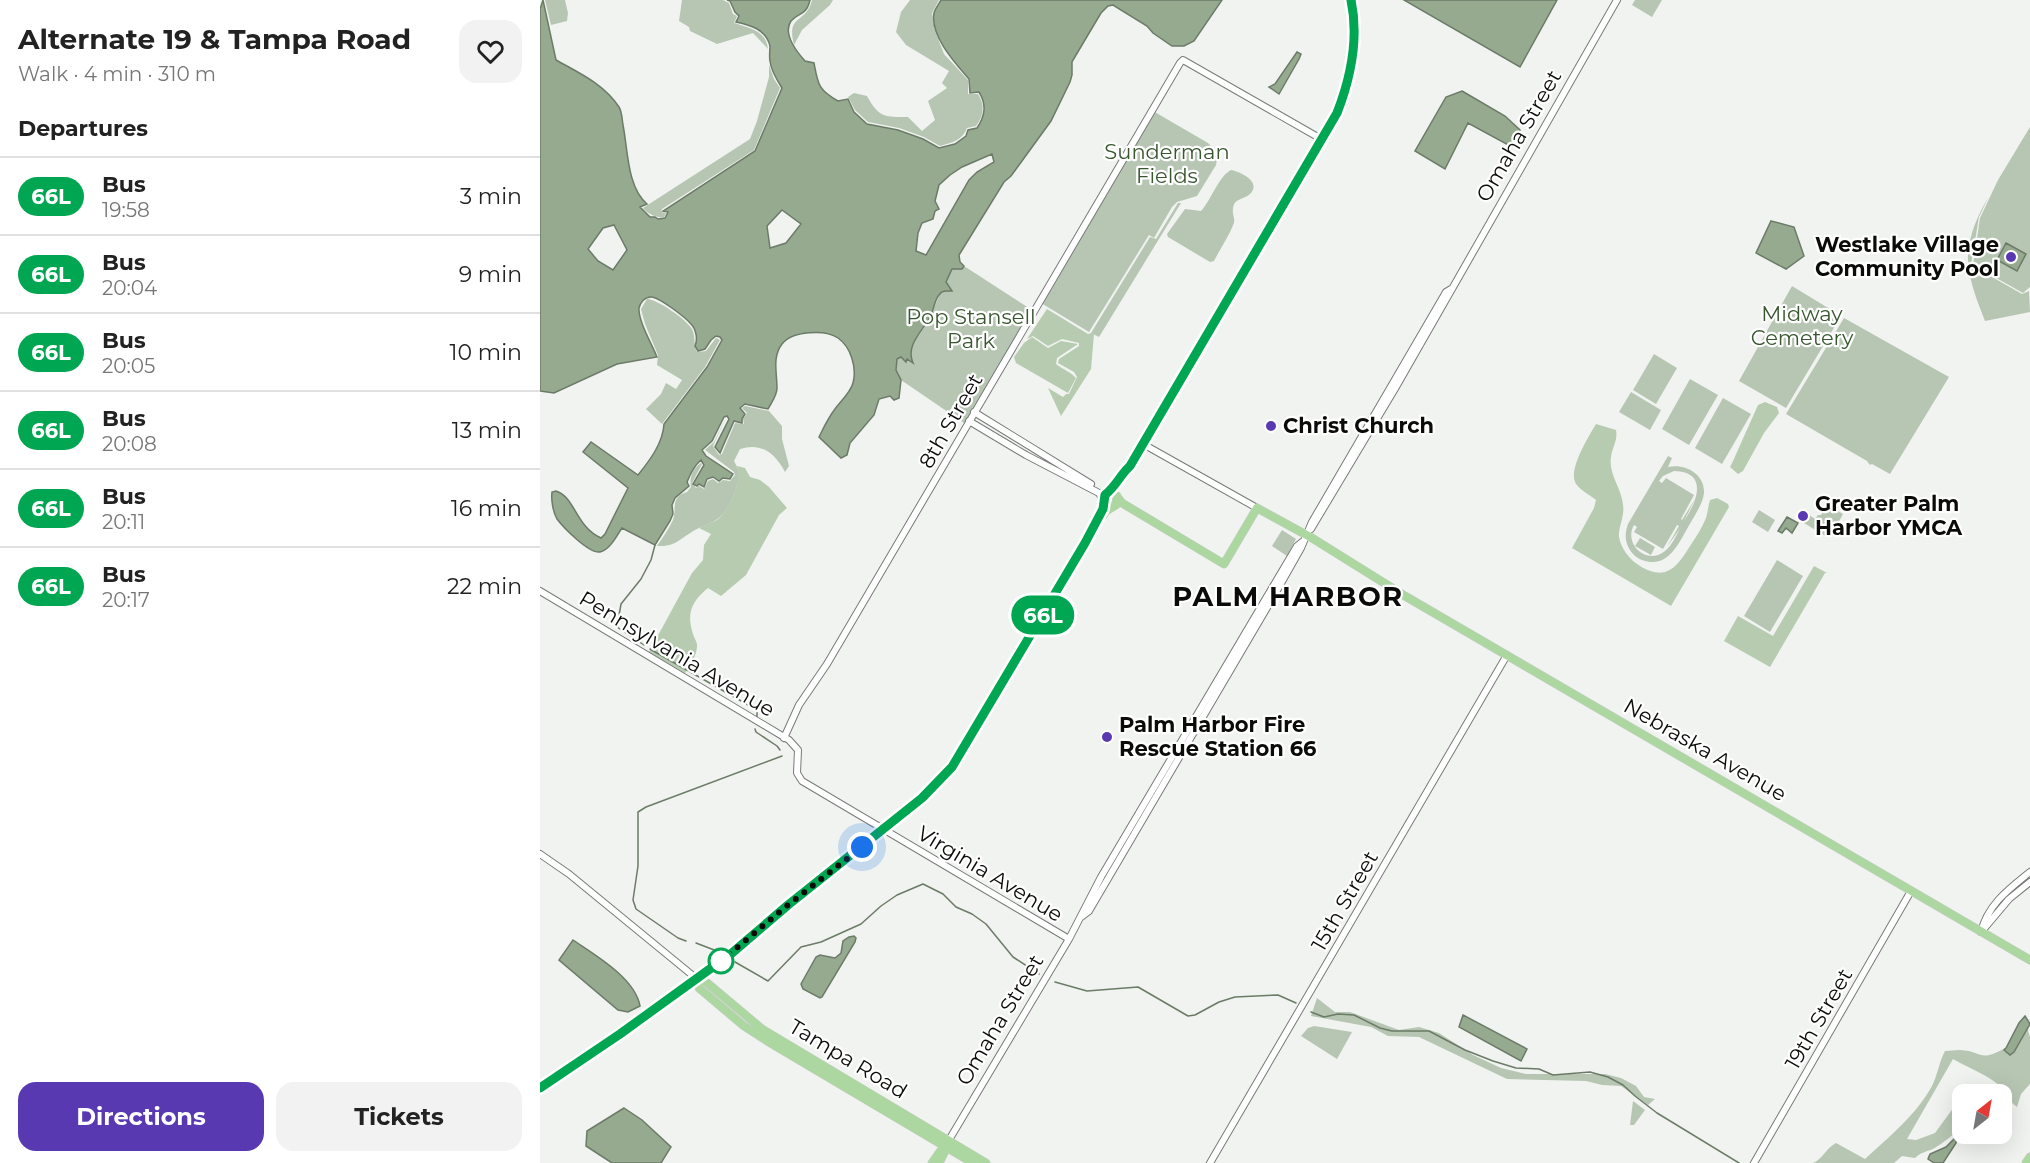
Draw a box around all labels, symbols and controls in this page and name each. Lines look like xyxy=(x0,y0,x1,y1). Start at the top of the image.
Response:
button: heart xyxy=(459,20,522,83)
text: Alternate 19 & Tampa Road xyxy=(18,22,411,56)
text: Walk · 4 min · 310 m xyxy=(18,62,216,86)
street label: Omaha Street xyxy=(1471,65,1566,206)
text: Departures xyxy=(18,115,148,142)
park label: Sunderman Fields xyxy=(1104,139,1230,188)
text: Bus xyxy=(102,171,146,198)
text: 3 min xyxy=(460,183,522,210)
text: 66L xyxy=(31,184,71,209)
text: 19:58 xyxy=(102,198,150,222)
place label: Westlake Village Community Pool xyxy=(1815,232,1999,281)
text: Bus xyxy=(102,249,146,276)
marker: Westlake Village Community Pool xyxy=(2004,250,2018,264)
text: 9 min xyxy=(459,261,522,288)
text: 66L xyxy=(31,262,71,287)
text: 20:04 xyxy=(102,276,157,300)
park label: Midway Cemetery xyxy=(1751,301,1854,350)
park label: Pop Stansell Park xyxy=(906,304,1036,353)
text: Bus xyxy=(102,327,146,354)
text: 10 min xyxy=(450,339,522,366)
text: 66L xyxy=(31,340,71,365)
text: 20:05 xyxy=(102,354,155,378)
street label: 8th Street xyxy=(913,369,988,473)
text: Bus xyxy=(102,405,146,432)
place label: Christ Church xyxy=(1283,413,1434,438)
text: 13 min xyxy=(452,417,522,444)
text: 66L xyxy=(31,418,71,443)
marker: Christ Church xyxy=(1264,419,1278,433)
text: 20:08 xyxy=(102,432,157,456)
text: Bus xyxy=(102,483,146,510)
place label: Greater Palm Harbor YMCA xyxy=(1815,491,1963,540)
text: 16 min xyxy=(451,495,522,522)
text: 66L xyxy=(31,496,71,521)
marker: Greater Palm Harbor YMCA xyxy=(1796,509,1810,523)
text: 20:11 xyxy=(102,510,145,534)
text: Bus xyxy=(102,561,146,588)
text: 22 min xyxy=(447,573,522,600)
text: 66L xyxy=(31,574,71,599)
district label: PALM HARBOR xyxy=(1172,580,1404,613)
street label: Pennsylvania Avenue xyxy=(575,585,779,722)
text: 20:17 xyxy=(102,588,150,612)
line badge: 66L xyxy=(1008,596,1078,634)
text: 66L xyxy=(1023,603,1063,628)
street label: Nebraska Avenue xyxy=(1619,693,1791,806)
place label: Palm Harbor Fire Rescue Station 66 xyxy=(1119,712,1316,761)
marker: Palm Harbor Fire Rescue Station 66 xyxy=(1100,730,1114,744)
street label: Virginia Avenue xyxy=(913,820,1067,927)
your location xyxy=(847,832,877,862)
street label: 15th Street xyxy=(1306,846,1383,955)
unlabelled marker xyxy=(708,948,734,974)
street label: Omaha Street xyxy=(951,950,1048,1090)
street label: 19th Street xyxy=(1780,964,1857,1074)
street label: Tampa Road xyxy=(785,1014,912,1104)
button: Directions xyxy=(18,1082,264,1151)
button: Tickets xyxy=(276,1082,522,1151)
north arrow xyxy=(1952,1084,2012,1144)
map controls xyxy=(1952,1084,2012,1144)

